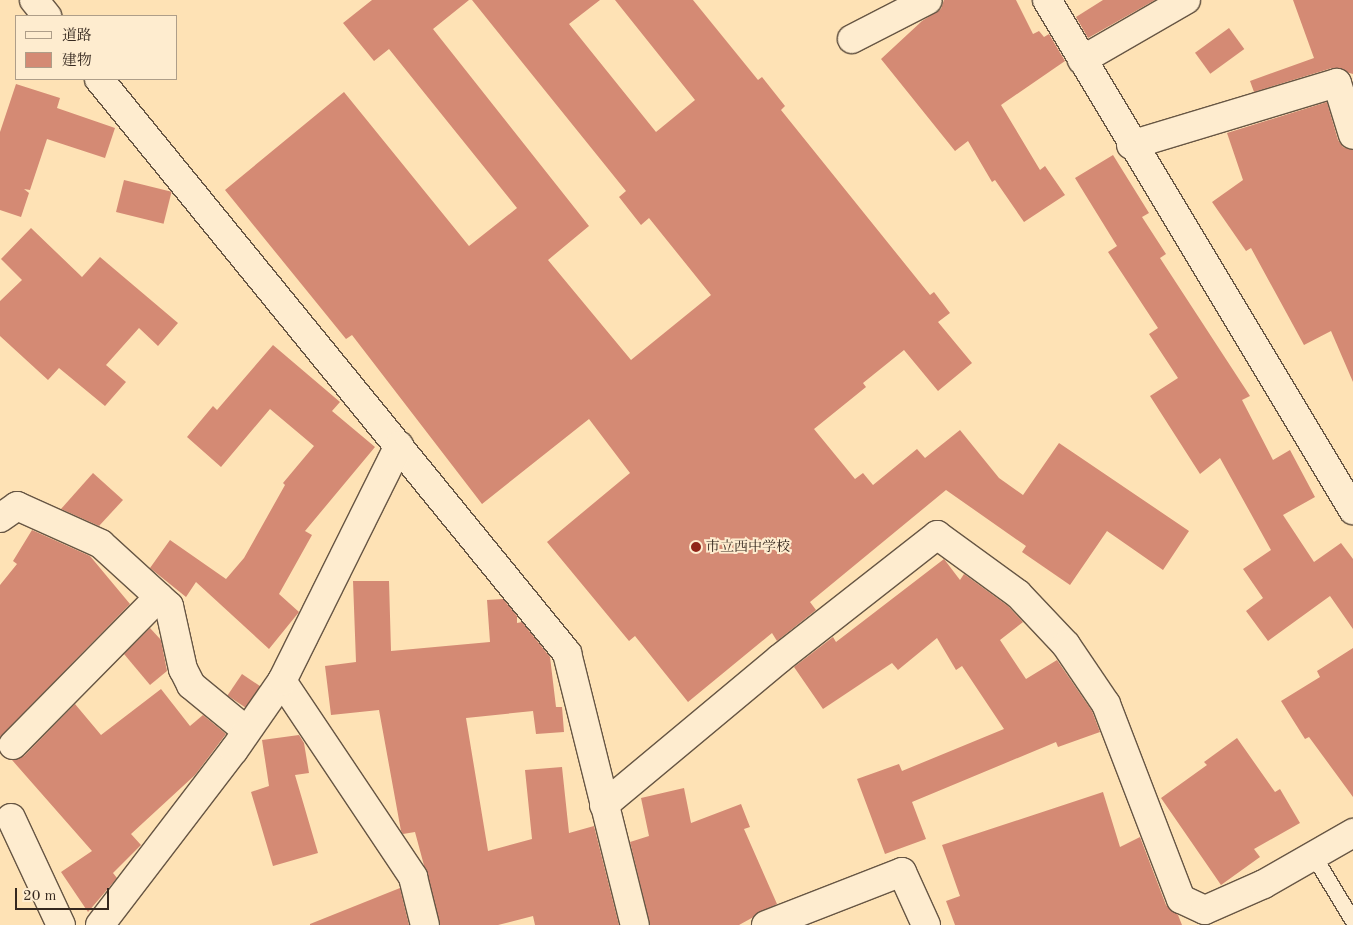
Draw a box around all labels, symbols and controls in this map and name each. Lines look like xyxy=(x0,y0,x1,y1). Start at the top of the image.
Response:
legend xyxy=(15,15,178,80)
text: 道路 xyxy=(62,29,92,44)
text: 建物 xyxy=(62,54,92,69)
place label: 市立西中学校 xyxy=(706,539,790,555)
marker: 市立西中学校 xyxy=(690,541,702,553)
scale bar xyxy=(18,878,111,910)
text: 20 m xyxy=(23,889,57,904)

